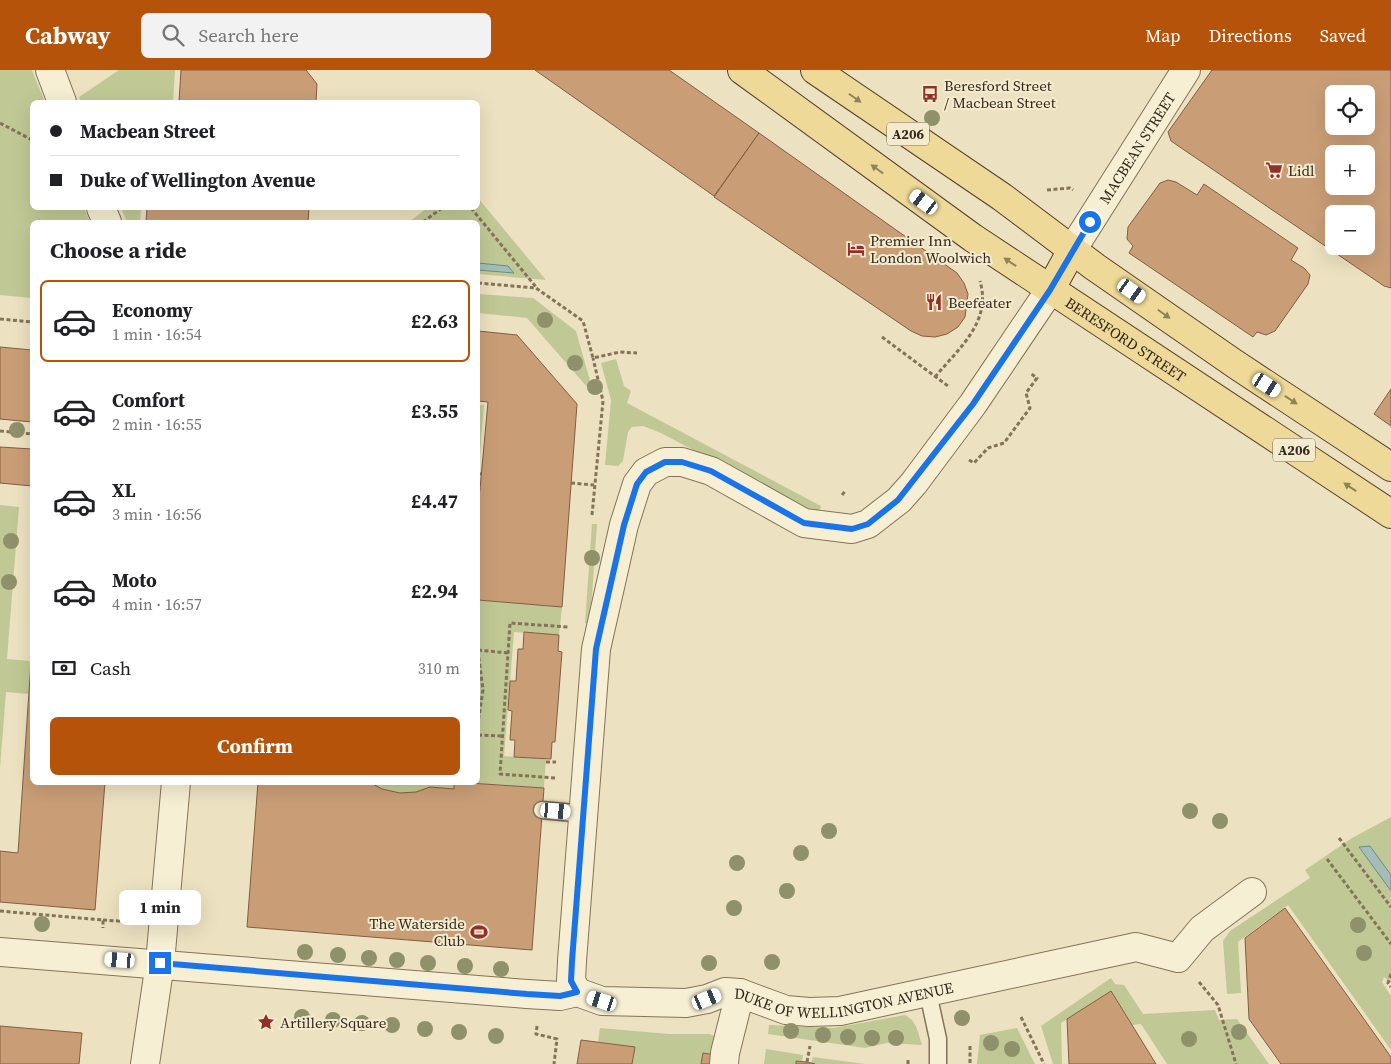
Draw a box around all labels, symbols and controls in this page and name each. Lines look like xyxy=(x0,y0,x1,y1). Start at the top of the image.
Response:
search box xyxy=(141,13,491,58)
text: Cabway xyxy=(25,19,111,52)
icon: search xyxy=(159,21,187,49)
text: Search here xyxy=(199,22,299,48)
text: Map xyxy=(1145,23,1181,48)
text: Directions xyxy=(1209,23,1292,48)
text: Saved xyxy=(1320,23,1366,48)
place label: Beresford Street / Macbean Street xyxy=(944,75,1056,113)
bus stop icon: Beresford Street / Macbean Street xyxy=(920,84,940,104)
map controls xyxy=(1325,85,1375,255)
button: locate xyxy=(1325,85,1375,135)
street label: MACBEAN STREET xyxy=(1094,88,1180,208)
one-way arrow xyxy=(849,93,862,103)
text: Macbean Street xyxy=(80,118,215,144)
road number: A206 xyxy=(887,122,929,146)
button: + xyxy=(1325,145,1375,195)
supermarket icon: Lidl xyxy=(1264,160,1284,180)
place label: Lidl xyxy=(1288,160,1315,181)
one-way arrow xyxy=(871,163,884,174)
text: Duke of Wellington Avenue xyxy=(80,167,315,193)
car xyxy=(907,187,940,217)
button: − xyxy=(1325,205,1375,255)
route start xyxy=(1079,211,1101,233)
place label: Premier Inn London Woolwich xyxy=(870,230,991,268)
text: Choose a ride xyxy=(50,235,187,265)
hotel icon: Premier Inn London Woolwich xyxy=(846,239,866,259)
one-way arrow xyxy=(1003,257,1017,267)
car xyxy=(1115,276,1148,306)
restaurant icon: Beefeater xyxy=(924,292,944,312)
place label: Beefeater xyxy=(948,292,1012,313)
street label: BERESFORD STREET xyxy=(1062,292,1191,387)
text: Economy xyxy=(112,297,193,323)
icon: car xyxy=(52,299,97,344)
text: £2.63 xyxy=(411,308,458,334)
one-way arrow xyxy=(1157,309,1171,319)
text: 1 min · 16:54 xyxy=(112,323,202,345)
car xyxy=(1250,371,1283,399)
text: Comfort xyxy=(112,387,185,413)
icon: car xyxy=(52,389,97,434)
one-way arrow xyxy=(1284,396,1297,405)
text: £3.55 xyxy=(411,398,458,424)
text: 2 min · 16:55 xyxy=(112,413,202,435)
road number: A206 xyxy=(1273,438,1315,462)
text: XL xyxy=(112,477,135,503)
icon: car xyxy=(52,479,97,524)
one-way arrow xyxy=(1344,483,1357,492)
text: £4.47 xyxy=(411,488,458,514)
text: 3 min · 16:56 xyxy=(112,503,202,525)
text: Moto xyxy=(112,567,157,593)
icon: car xyxy=(52,569,97,614)
text: £2.94 xyxy=(411,578,458,604)
text: 4 min · 16:57 xyxy=(112,593,202,615)
icon: cash xyxy=(50,654,78,682)
text: Cash xyxy=(90,655,131,681)
text: 310 m xyxy=(418,657,460,679)
button: Confirm xyxy=(50,717,460,775)
car xyxy=(540,802,571,820)
callout: 1 min xyxy=(119,890,201,926)
text: 1 min xyxy=(139,896,181,918)
place label: The Waterside Club xyxy=(369,913,465,951)
sports icon: The Waterside Club xyxy=(469,922,489,942)
car xyxy=(104,951,135,969)
route end xyxy=(149,952,171,974)
street label: DUKE OF WELLINGTON AVENUE xyxy=(734,976,955,1023)
car xyxy=(690,986,723,1012)
car xyxy=(585,989,618,1013)
place icon: Artillery Square xyxy=(256,1012,276,1032)
place label: Artillery Square xyxy=(280,1012,387,1033)

